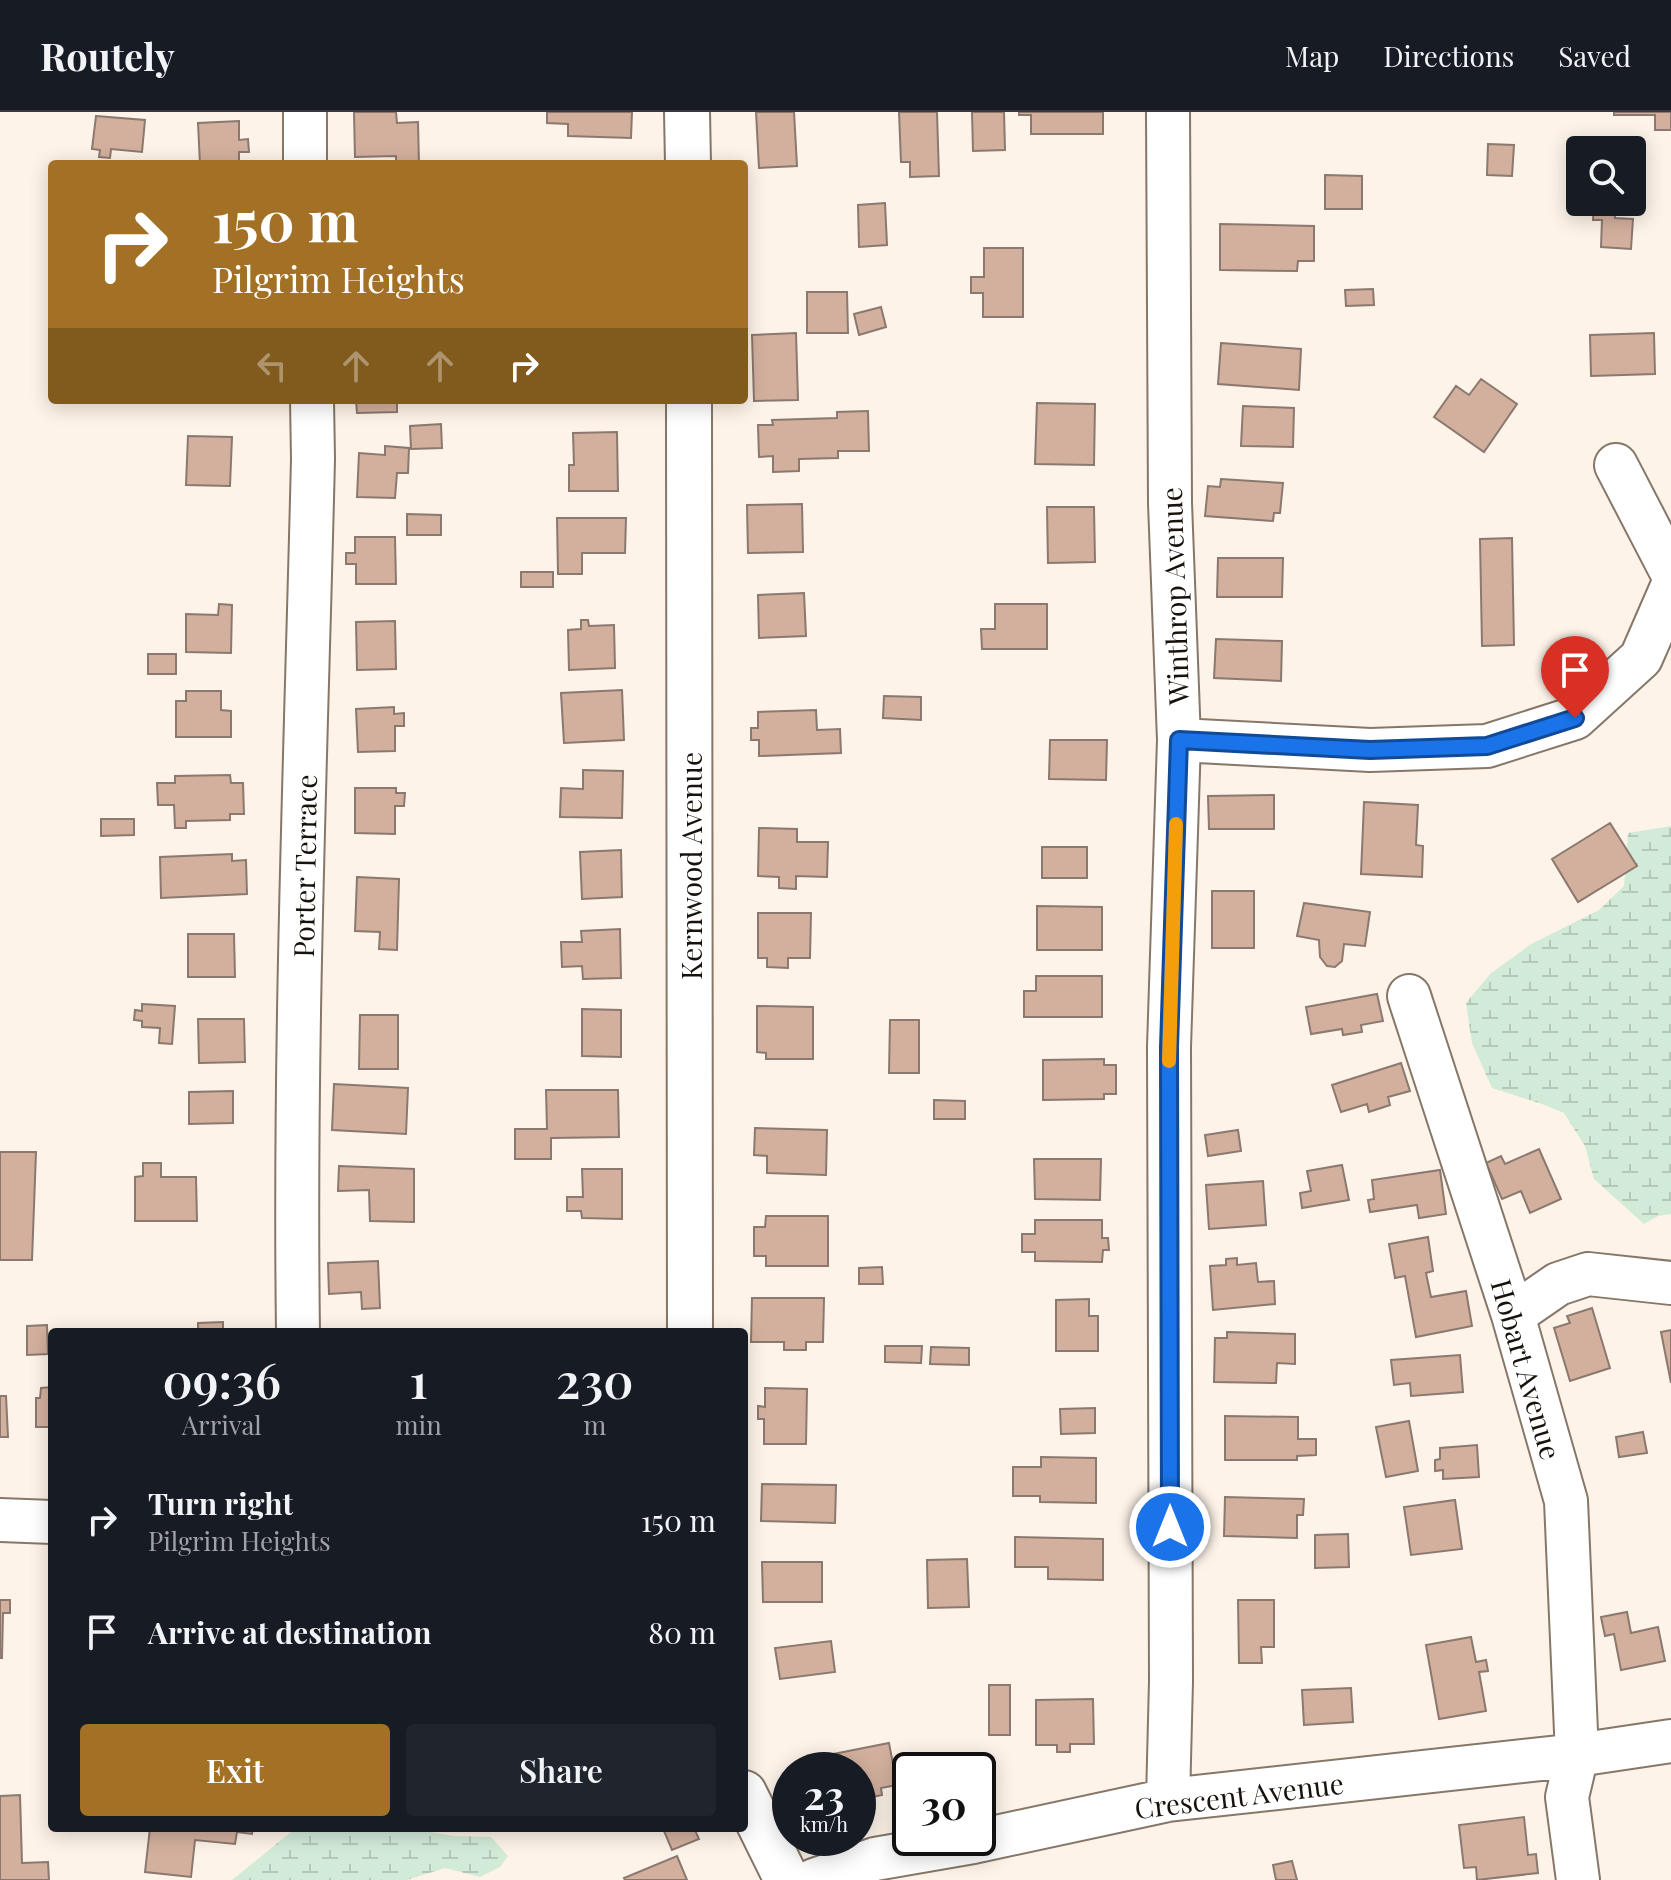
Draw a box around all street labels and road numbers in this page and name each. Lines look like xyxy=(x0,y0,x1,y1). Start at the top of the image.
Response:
street label: Winthrop Avenue xyxy=(1152,486,1196,707)
street label: Kernwood Avenue xyxy=(672,752,709,980)
street label: Porter Terrace xyxy=(284,774,324,958)
street label: Hobart Avenue xyxy=(1484,1274,1570,1464)
street label: Crescent Avenue xyxy=(1132,1764,1346,1826)

